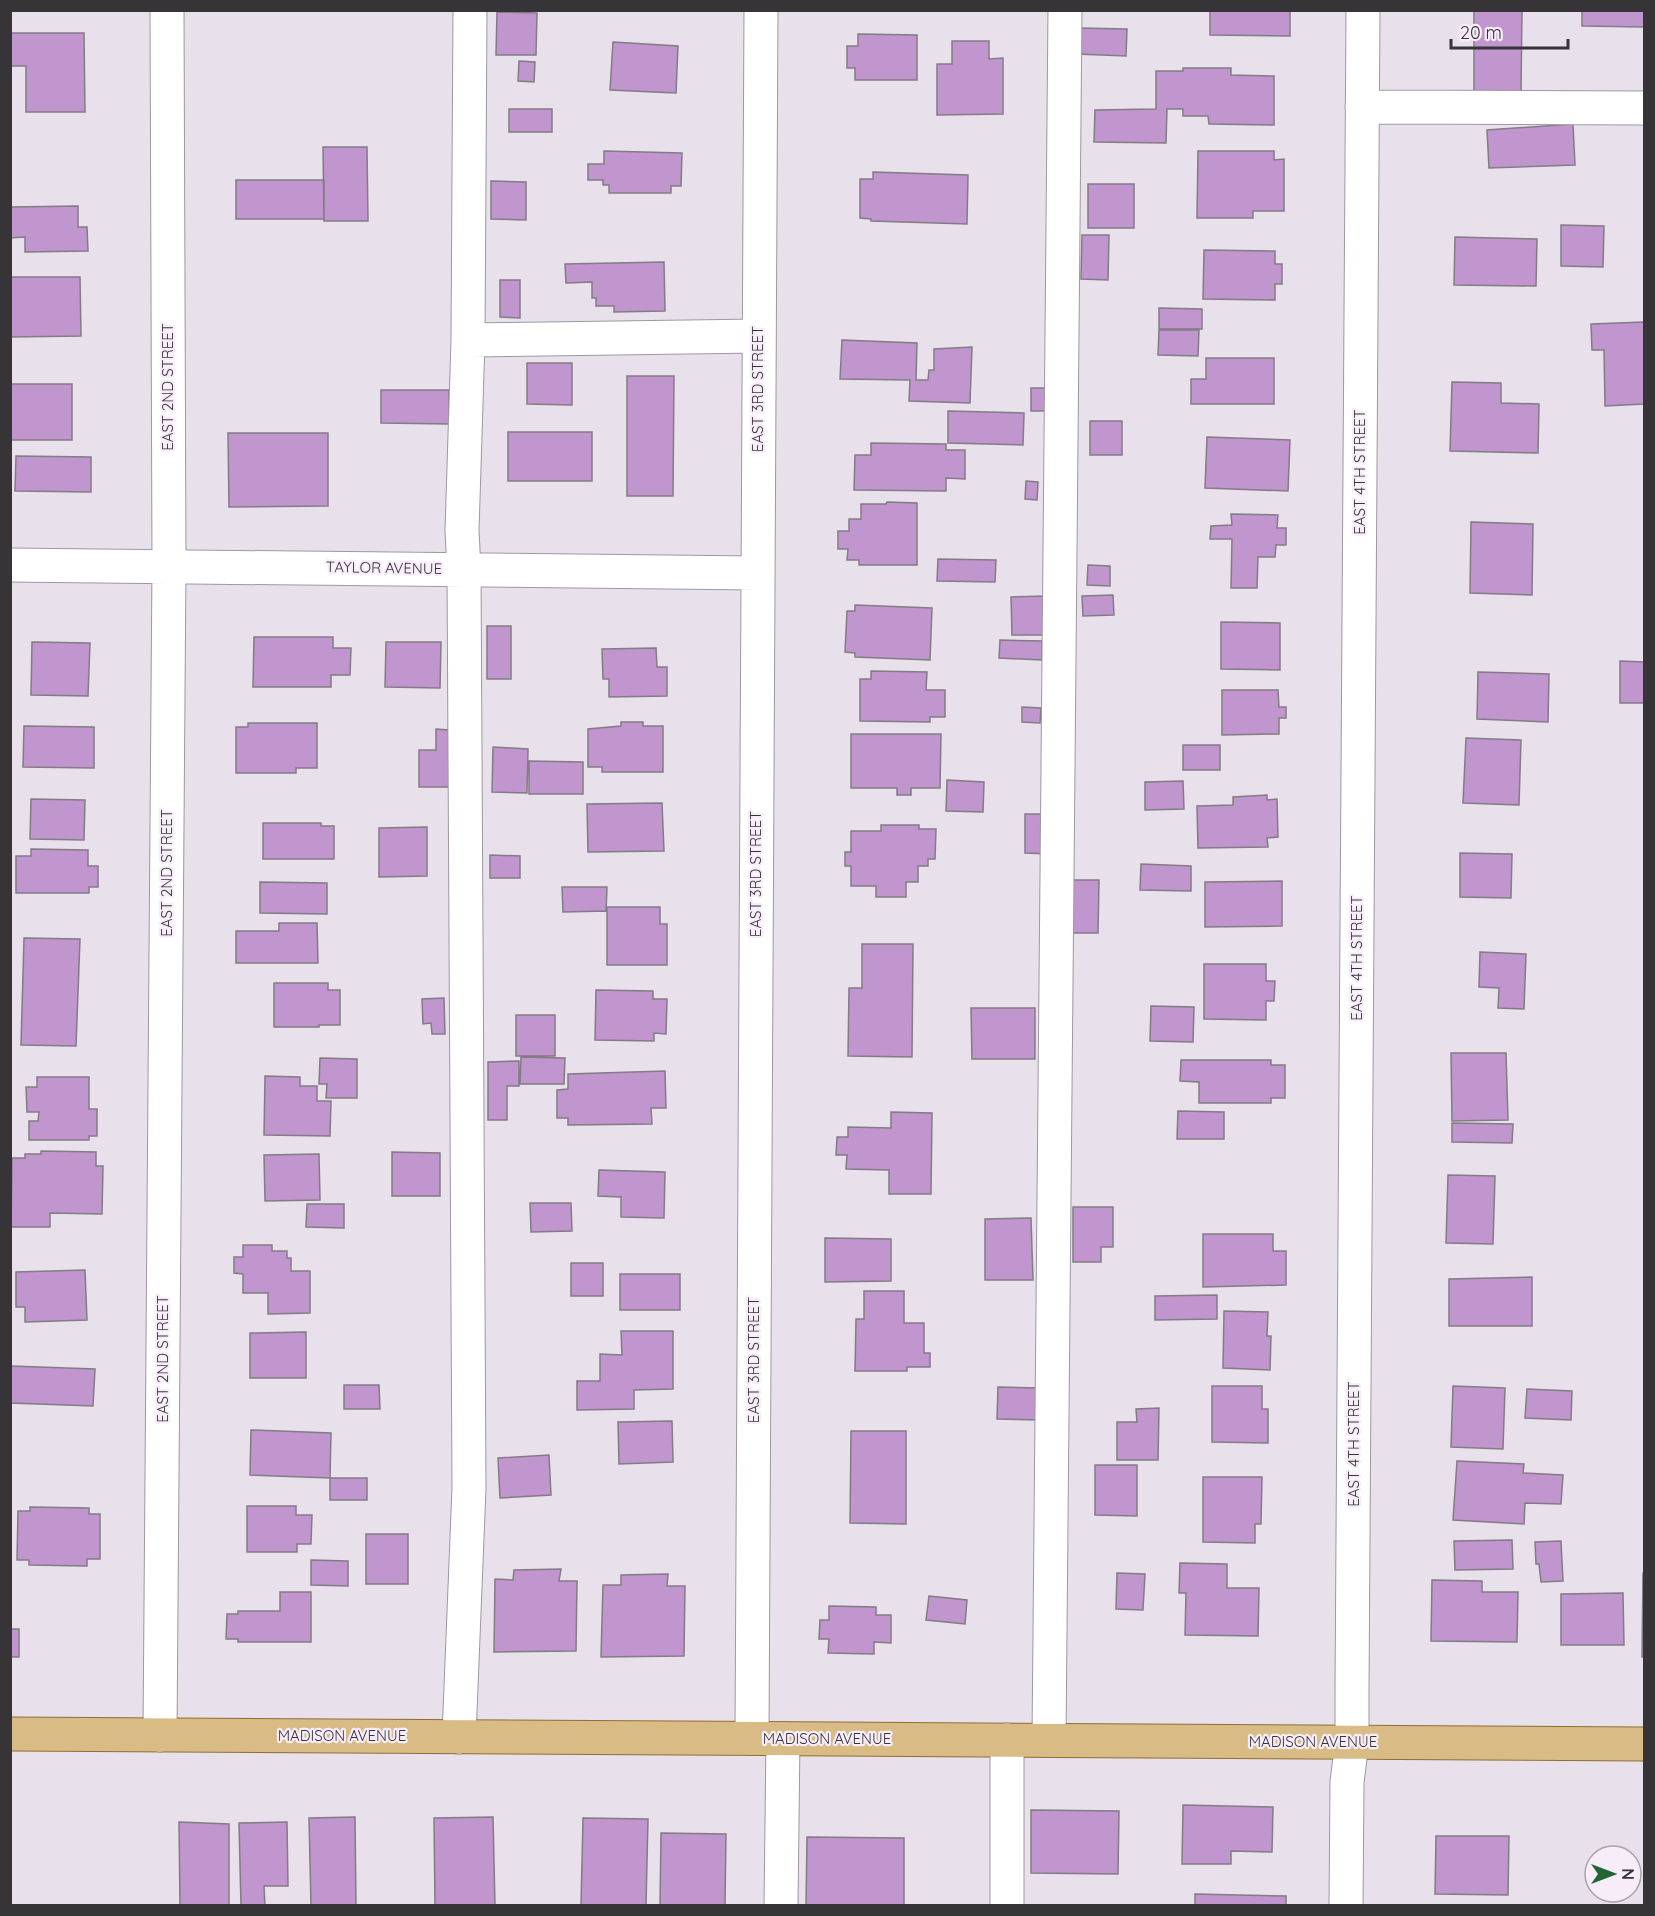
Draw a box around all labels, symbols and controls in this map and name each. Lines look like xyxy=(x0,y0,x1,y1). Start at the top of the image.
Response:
scale bar xyxy=(1451,12,1568,50)
text: 20 m xyxy=(1460,21,1502,44)
street label: EAST 2ND STREET xyxy=(158,323,177,451)
street label: EAST 3RD STREET xyxy=(748,326,767,452)
street label: EAST 4TH STREET xyxy=(1350,409,1369,535)
street label: TAYLOR AVENUE xyxy=(326,557,442,578)
street label: EAST 2ND STREET xyxy=(157,809,176,937)
street label: EAST 3RD STREET xyxy=(746,811,765,937)
street label: EAST 4TH STREET xyxy=(1347,895,1366,1021)
street label: EAST 2ND STREET xyxy=(153,1295,172,1423)
street label: EAST 3RD STREET xyxy=(744,1297,763,1423)
street label: EAST 4TH STREET xyxy=(1344,1381,1363,1507)
street label: MADISON AVENUE xyxy=(278,1726,406,1745)
street label: MADISON AVENUE xyxy=(763,1729,891,1748)
street label: MADISON AVENUE xyxy=(1249,1732,1377,1751)
north arrow xyxy=(1583,1844,1643,1904)
text: N xyxy=(1618,1868,1638,1880)

